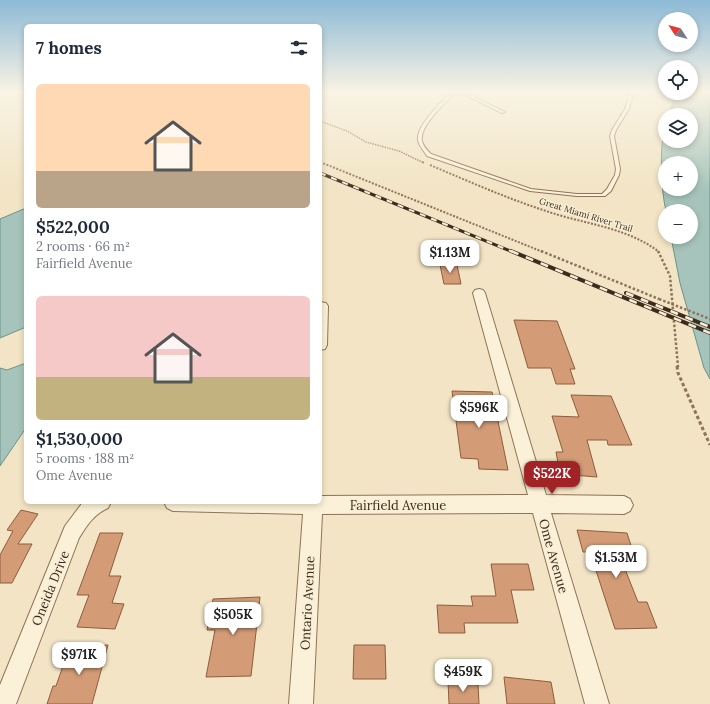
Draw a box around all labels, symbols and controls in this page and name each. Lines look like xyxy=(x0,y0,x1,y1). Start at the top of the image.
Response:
north arrow xyxy=(658,12,698,52)
map controls xyxy=(658,12,698,244)
text: 7 homes xyxy=(36,37,102,59)
icon: filters xyxy=(288,37,310,59)
button: locate xyxy=(658,60,698,100)
button: layers xyxy=(658,108,698,148)
icon: home xyxy=(137,110,209,182)
button: + xyxy=(658,156,698,196)
street label: Great Miami River Trail xyxy=(538,195,635,234)
button: − xyxy=(658,204,698,244)
text: $522,000 xyxy=(36,216,110,238)
text: 2 rooms · 66 m² xyxy=(36,238,130,255)
pin: $1.13M xyxy=(417,240,483,274)
text: $1.13M xyxy=(429,244,471,261)
text: Fairfield Avenue xyxy=(36,255,133,272)
icon: home xyxy=(137,322,209,394)
pin: $596K xyxy=(451,395,507,429)
text: $596K xyxy=(460,399,498,416)
text: $1,530,000 xyxy=(36,428,123,450)
text: 5 rooms · 188 m² xyxy=(36,450,134,467)
pin: $522K xyxy=(524,461,580,495)
text: $522K xyxy=(533,465,571,482)
text: Ome Avenue xyxy=(36,467,113,484)
street label: Fairfield Avenue xyxy=(350,497,446,514)
street label: Ome Avenue xyxy=(535,517,572,595)
pin: $1.53M xyxy=(583,545,649,579)
street label: Oneida Drive xyxy=(28,548,73,628)
text: $1.53M xyxy=(595,549,637,566)
street label: Ontario Avenue xyxy=(297,556,318,651)
pin: $505K xyxy=(205,602,261,636)
text: $505K xyxy=(213,606,253,623)
pin: $971K xyxy=(51,642,107,676)
text: $971K xyxy=(61,646,97,663)
pin: $459K xyxy=(435,659,491,693)
text: $459K xyxy=(444,663,482,680)

